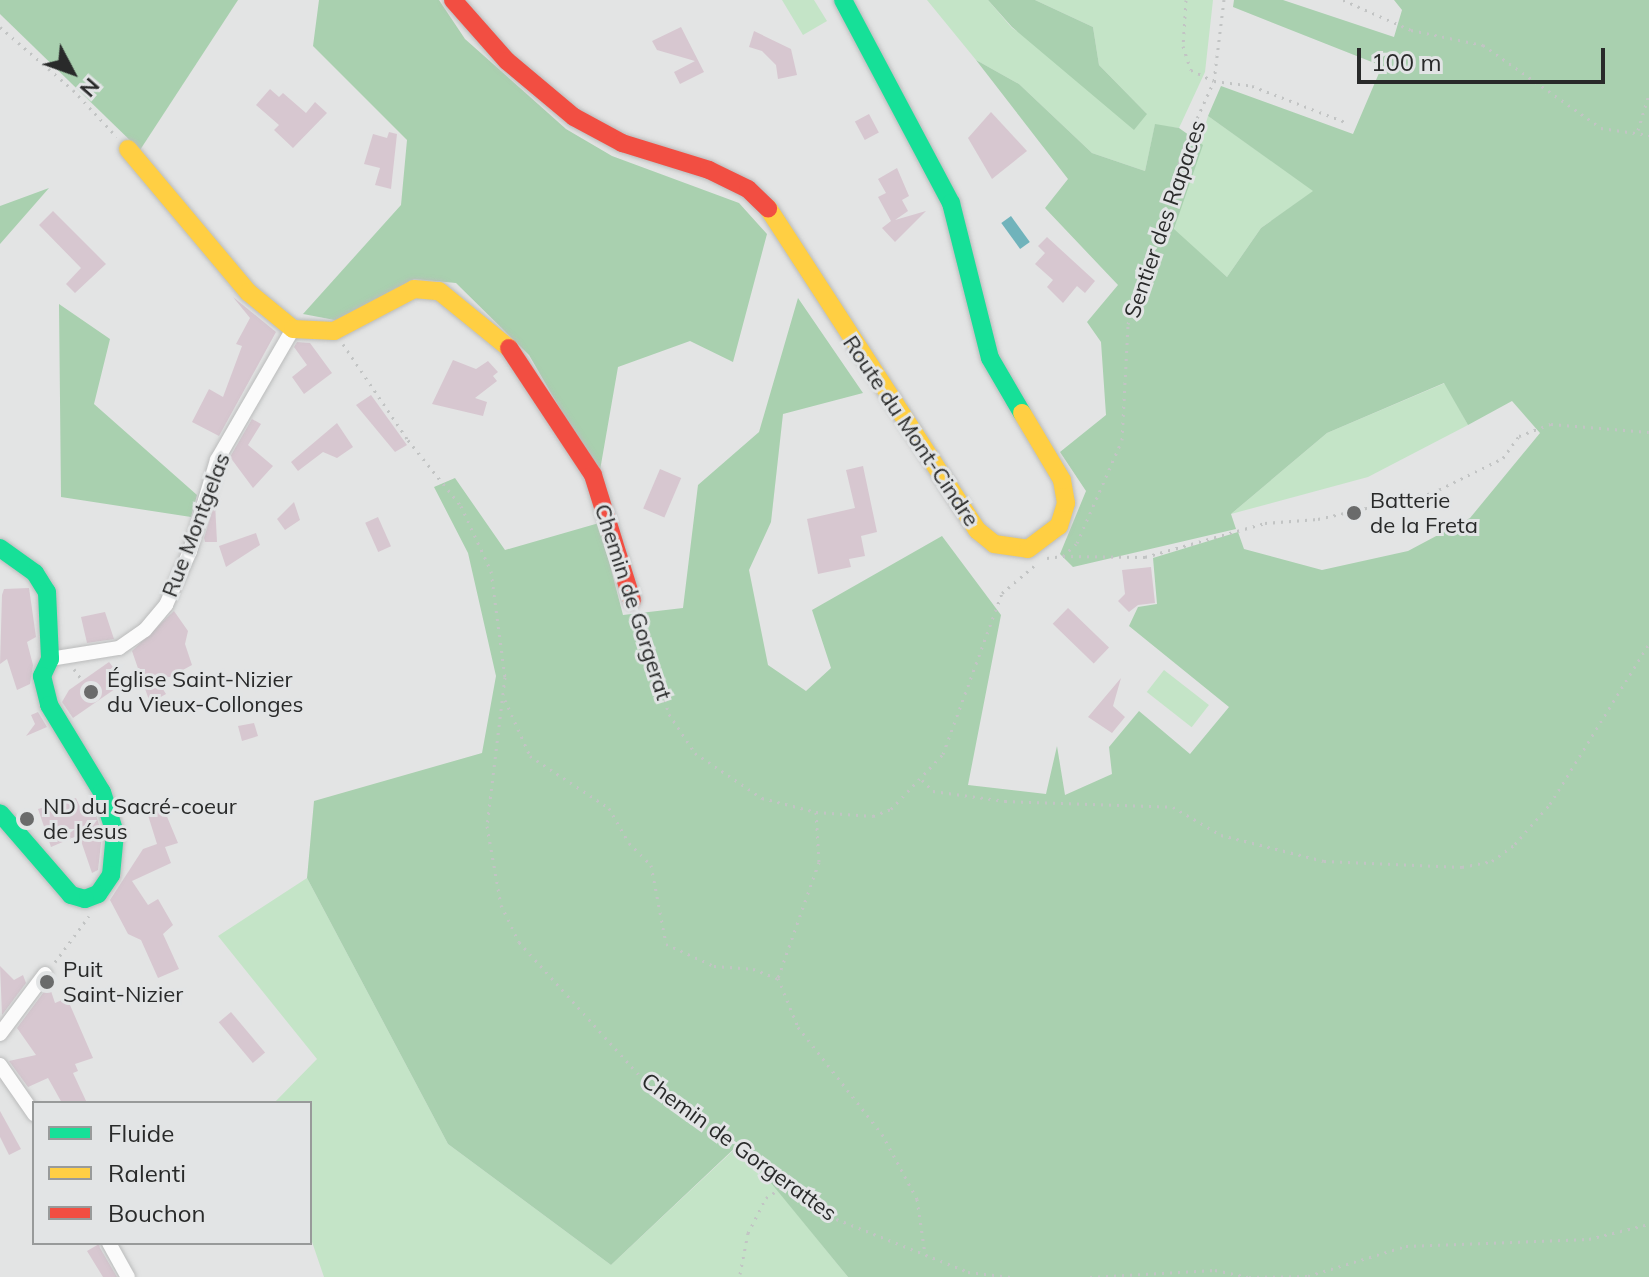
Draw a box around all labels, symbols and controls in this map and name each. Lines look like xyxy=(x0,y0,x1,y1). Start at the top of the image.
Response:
north arrow xyxy=(32,32,112,112)
scale bar xyxy=(1361,32,1609,82)
text: 100 m xyxy=(1371,47,1442,77)
text: N xyxy=(74,72,106,103)
street label: Sentier des Rapaces xyxy=(1119,117,1211,321)
street label: Route du Mont-Cindre xyxy=(837,331,985,531)
street label: Rue Montgelas xyxy=(156,449,236,601)
place label: Batterie de la Freta xyxy=(1370,487,1478,538)
street label: Chemin de Gorgerat xyxy=(589,501,677,703)
marker: Batterie de la Freta xyxy=(1345,504,1363,522)
place label: Église Saint-Nizier du Vieux-Collonges xyxy=(107,666,303,718)
marker: Église Saint-Nizier du Vieux-Collonges xyxy=(82,683,100,701)
place label: ND du Sacré-coeur de Jésus xyxy=(43,793,237,844)
marker: ND du Sacré-coeur de Jésus xyxy=(18,810,36,828)
place label: Puit Saint-Nizier xyxy=(63,956,183,1008)
marker: Puit Saint-Nizier xyxy=(38,973,56,991)
street label: Chemin de Gorgerattes xyxy=(636,1067,842,1227)
legend xyxy=(32,1101,312,1245)
text: Fluide xyxy=(108,1118,174,1148)
text: Ralenti xyxy=(108,1158,186,1188)
text: Bouchon xyxy=(108,1198,206,1228)

